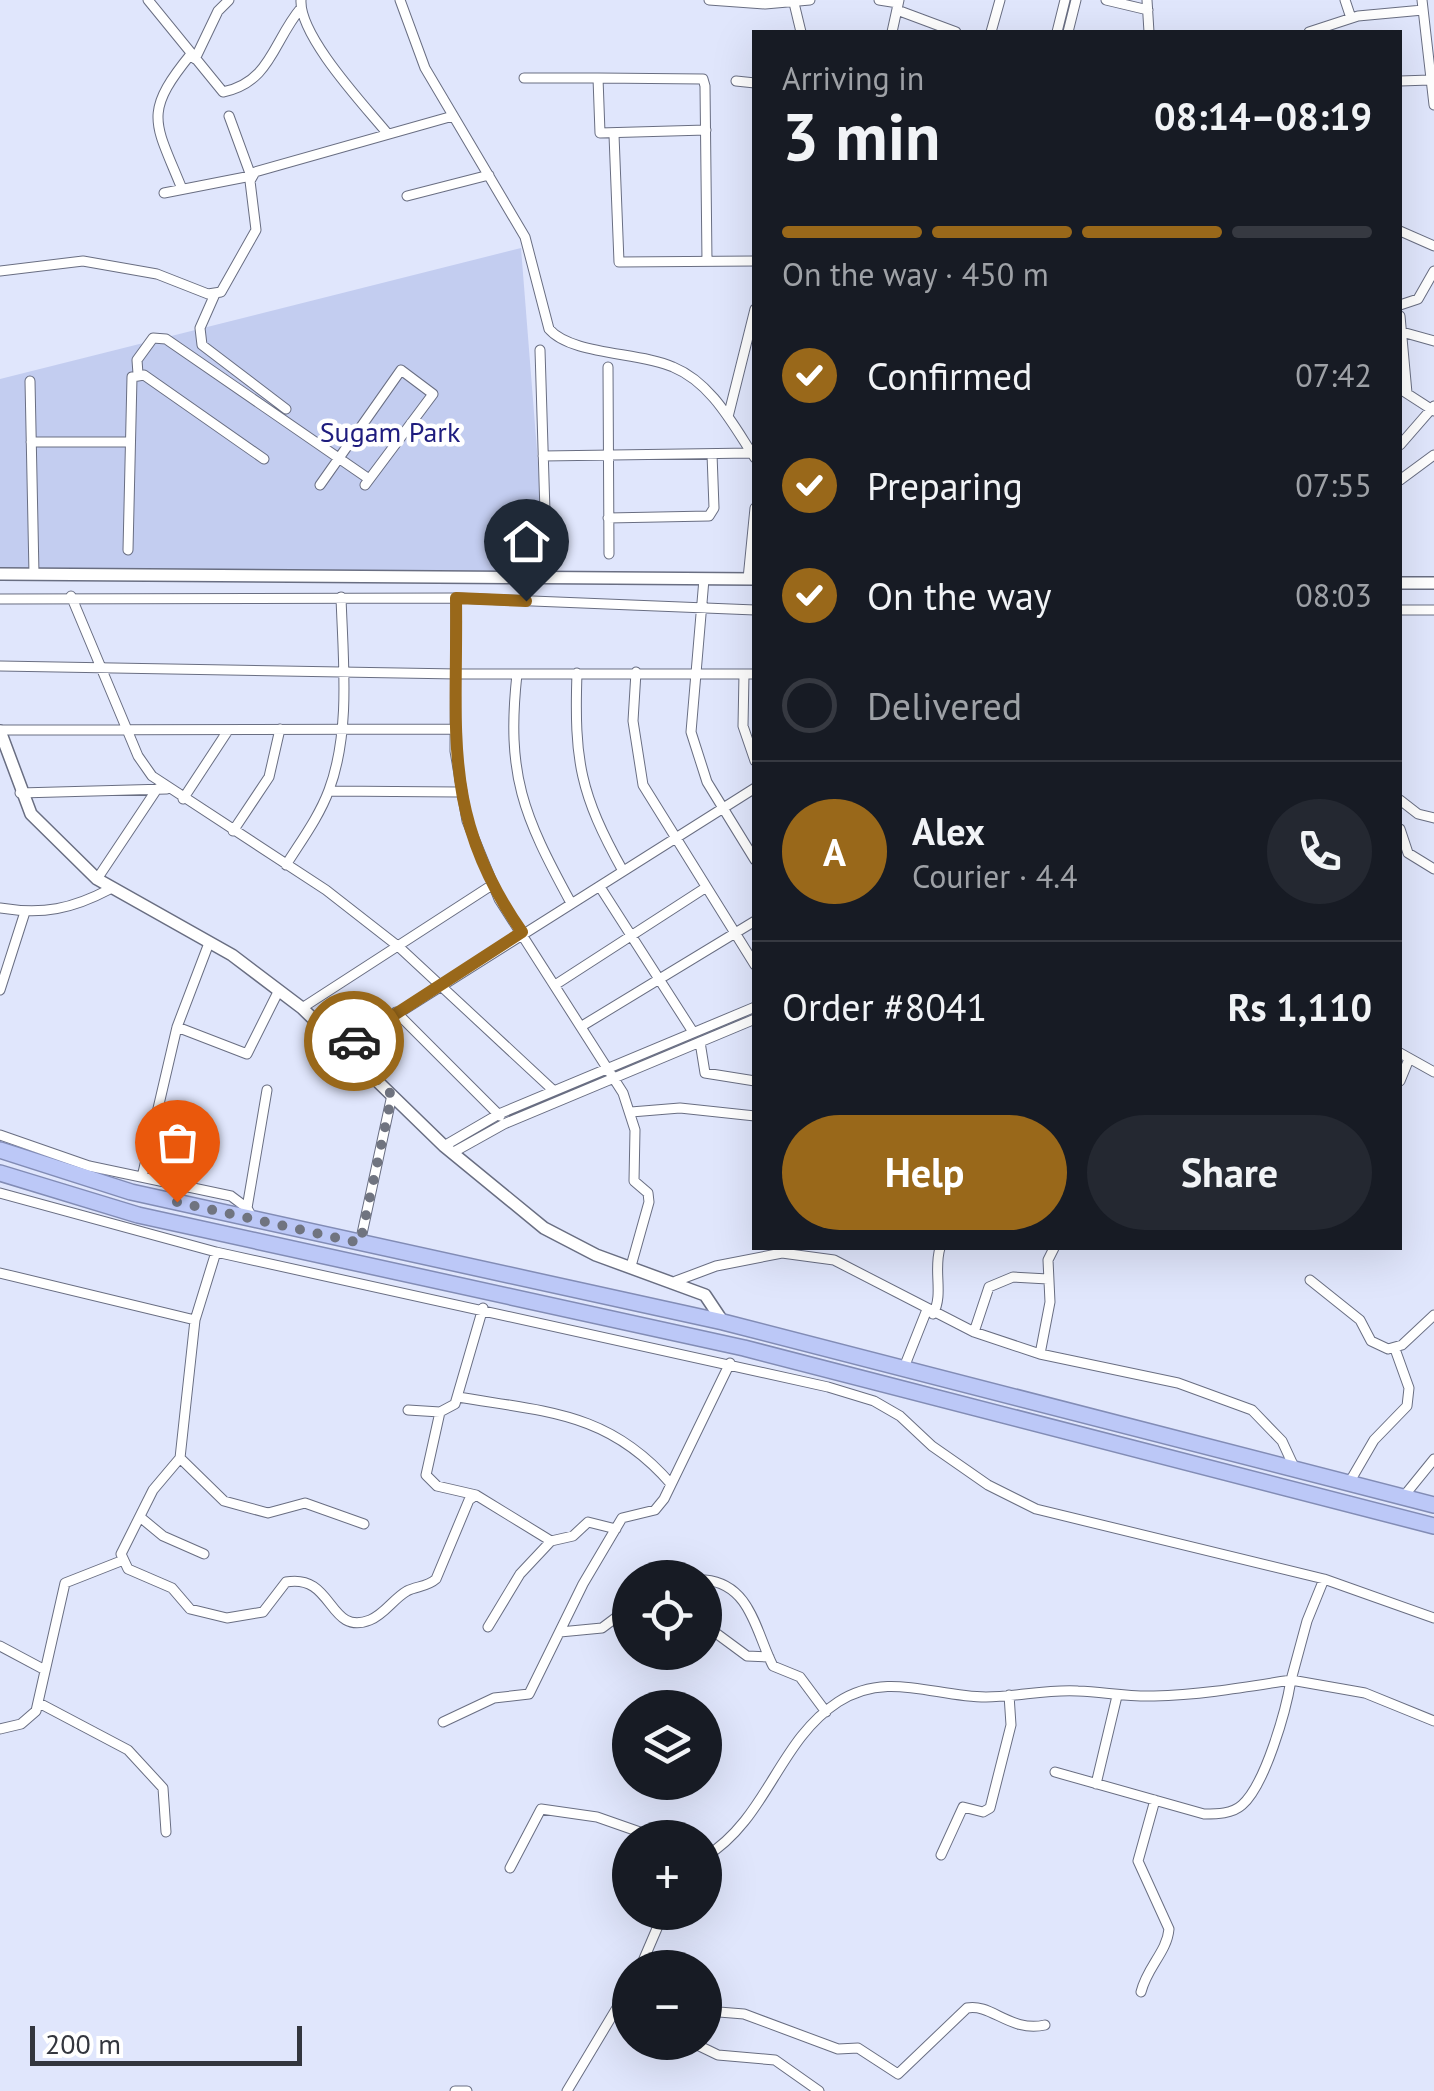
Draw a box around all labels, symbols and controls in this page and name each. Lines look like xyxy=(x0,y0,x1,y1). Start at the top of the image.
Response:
text: Arriving in xyxy=(782,57,924,99)
text: 08:14–08:19 xyxy=(1154,91,1372,140)
text: 3 min xyxy=(782,94,941,178)
text: On the way · 450 m xyxy=(782,253,1049,295)
icon: check xyxy=(782,348,837,403)
text: Confirmed xyxy=(867,351,1033,400)
text: 07:42 xyxy=(1295,354,1372,396)
park label: Sugam Park xyxy=(320,413,461,450)
icon: check xyxy=(782,458,837,513)
text: Preparing xyxy=(867,461,1023,510)
text: 07:55 xyxy=(1295,464,1372,506)
pin xyxy=(484,499,569,602)
icon: home xyxy=(499,514,554,569)
icon: check xyxy=(782,568,837,623)
text: On the way xyxy=(867,571,1052,620)
text: 08:03 xyxy=(1295,574,1372,616)
text: Delivered xyxy=(867,681,1022,730)
button: phone xyxy=(1267,799,1372,904)
text: Alex xyxy=(912,806,985,855)
text: A xyxy=(823,827,846,876)
text: Courier · 4.4 xyxy=(912,855,1078,897)
text: Order #8041 xyxy=(782,982,987,1031)
text: Rs 1,110 xyxy=(1228,982,1372,1031)
courier xyxy=(304,991,404,1091)
icon: car xyxy=(327,1014,382,1069)
pin xyxy=(135,1100,220,1203)
icon: bag xyxy=(150,1115,205,1170)
button: Help xyxy=(782,1115,1067,1230)
button: Share xyxy=(1087,1115,1372,1230)
map controls xyxy=(612,1560,722,2060)
button: locate xyxy=(612,1560,722,1670)
button: layers xyxy=(612,1690,722,1800)
button: + xyxy=(612,1820,722,1930)
button: − xyxy=(612,1950,722,2060)
scale bar xyxy=(30,2021,302,2066)
text: 200 m xyxy=(45,2025,121,2062)

